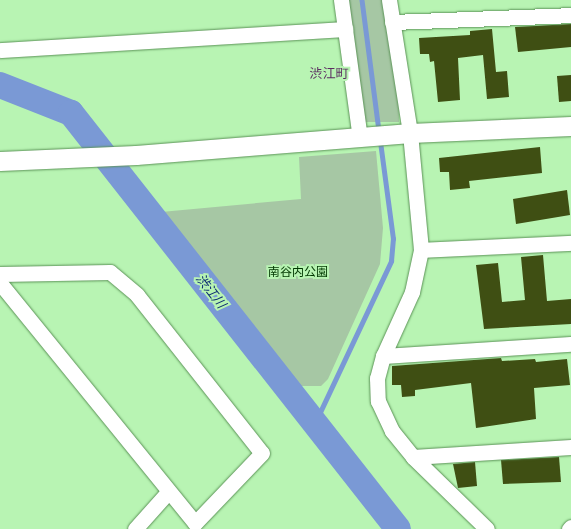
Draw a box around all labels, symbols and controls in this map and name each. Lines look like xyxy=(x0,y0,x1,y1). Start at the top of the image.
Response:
district label: 渋江町 xyxy=(310,65,348,81)
park label: 南谷内公園 xyxy=(268,265,328,279)
water label: 渋江川 xyxy=(193,271,229,311)

